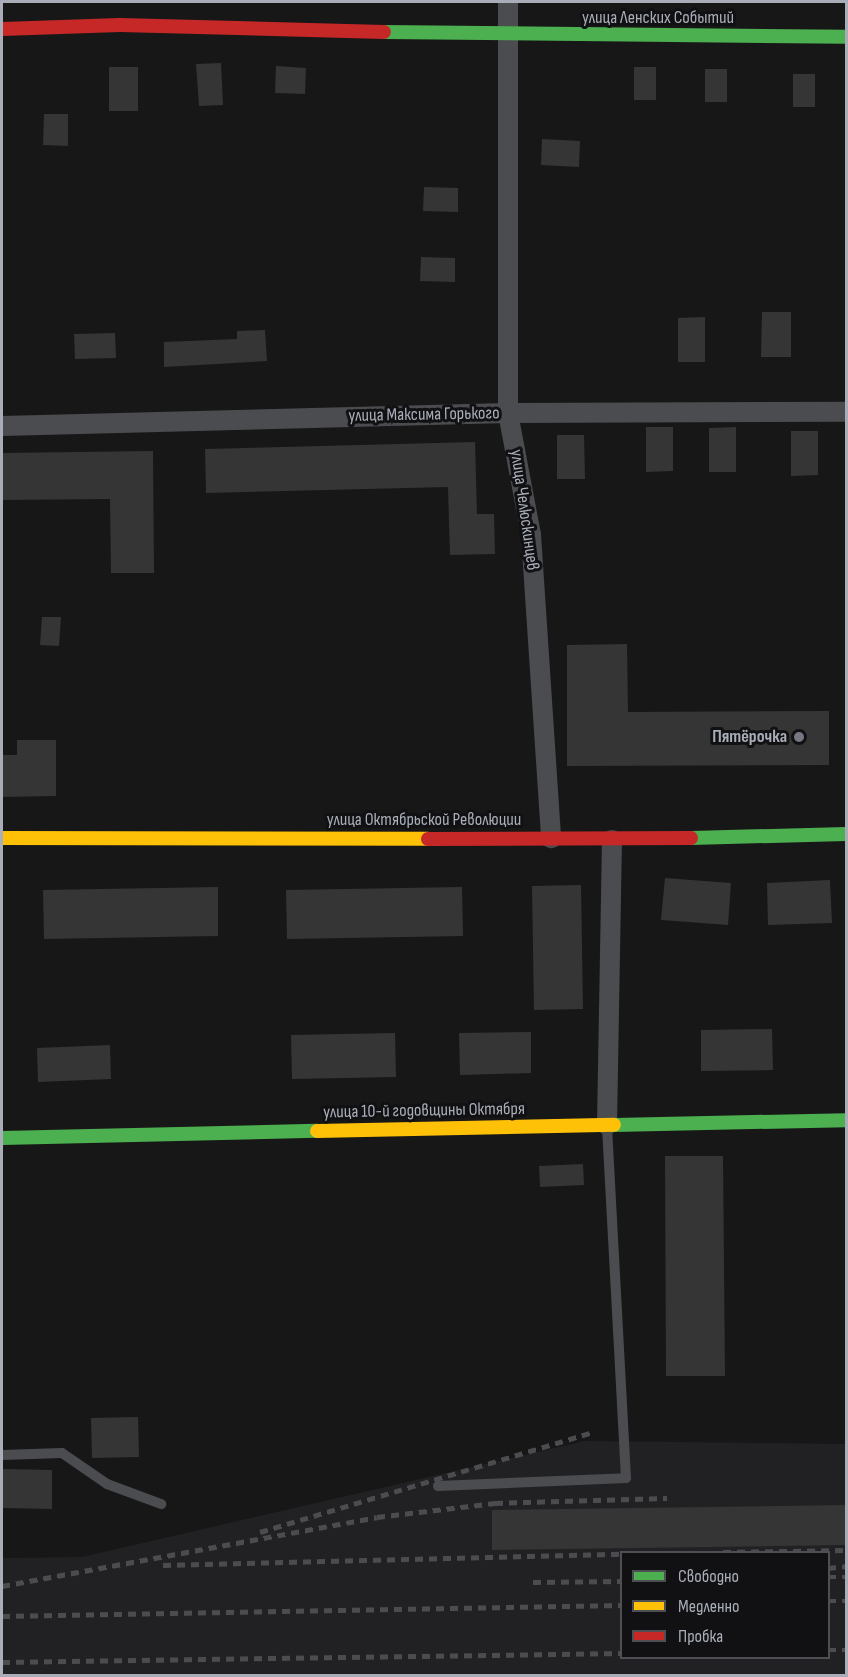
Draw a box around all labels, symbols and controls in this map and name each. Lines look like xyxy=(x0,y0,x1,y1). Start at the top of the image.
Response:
street label: улица Ленских Событий xyxy=(582,7,734,29)
street label: улица Максима Горького xyxy=(348,403,500,427)
street label: улица Челюскинцев xyxy=(505,448,543,572)
place label: Пятёрочка xyxy=(712,726,787,748)
marker: Пятёрочка xyxy=(792,730,806,744)
street label: улица Октябрьской Революции xyxy=(327,809,521,831)
street label: улица 10-й годовщины Октября xyxy=(323,1098,525,1124)
legend xyxy=(620,1551,830,1659)
text: Свободно xyxy=(678,1566,739,1587)
text: Медленно xyxy=(678,1596,740,1617)
text: Пробка xyxy=(678,1626,723,1647)

